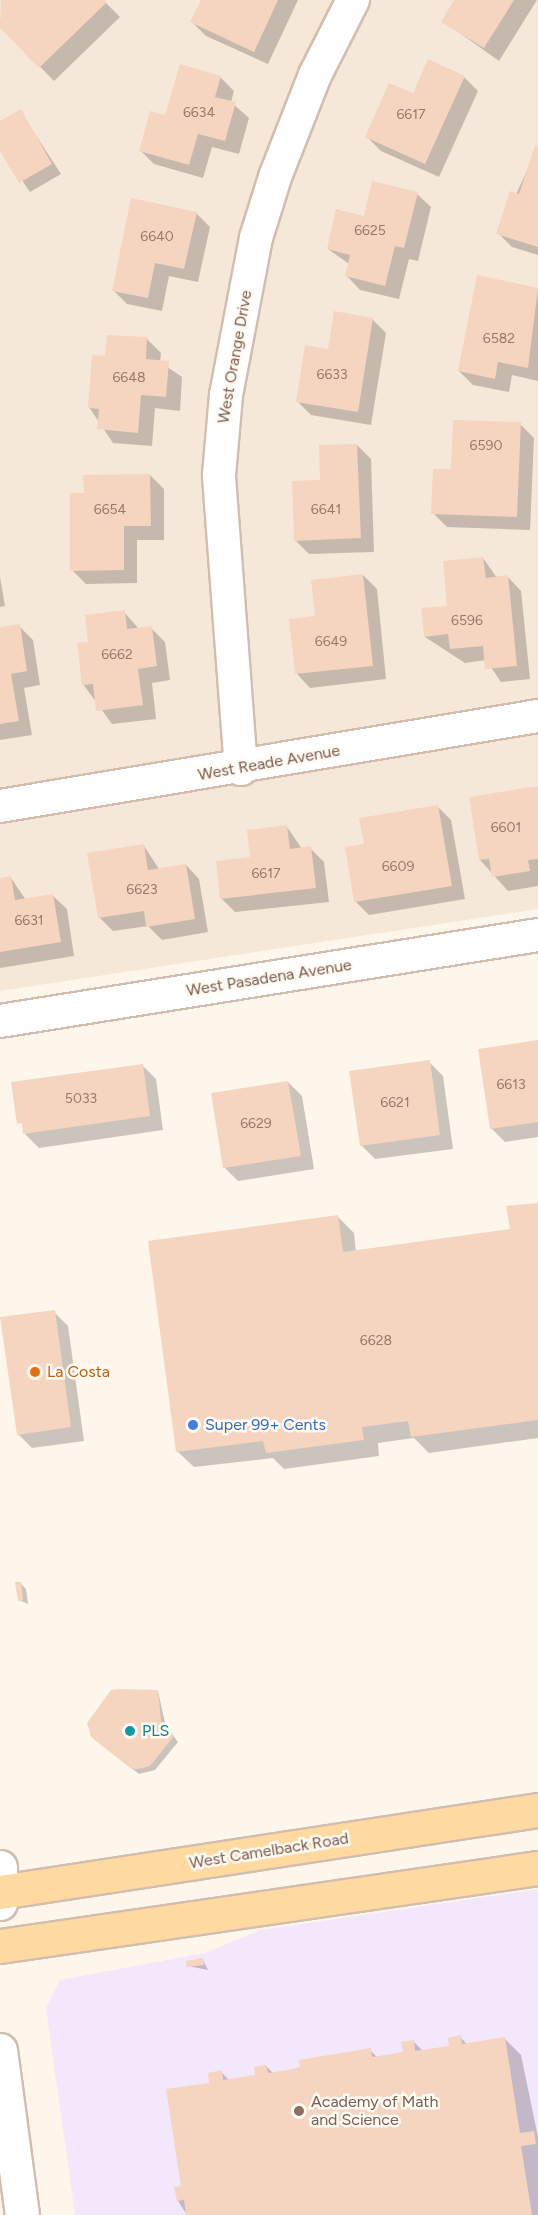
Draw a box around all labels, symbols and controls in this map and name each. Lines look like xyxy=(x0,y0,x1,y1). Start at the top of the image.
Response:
house number: 6634 xyxy=(183,105,215,121)
house number: 6617 xyxy=(396,107,426,123)
house number: 6625 xyxy=(354,223,386,239)
house number: 6640 xyxy=(140,229,174,245)
street label: West Orange Drive xyxy=(214,289,256,425)
house number: 6582 xyxy=(483,331,515,347)
house number: 6633 xyxy=(316,367,348,383)
house number: 6648 xyxy=(112,370,146,386)
house number: 6590 xyxy=(470,438,502,454)
house number: 6654 xyxy=(94,502,126,518)
house number: 6641 xyxy=(311,502,341,518)
house number: 6596 xyxy=(451,613,483,629)
house number: 6649 xyxy=(315,634,347,650)
house number: 6662 xyxy=(101,647,133,663)
street label: West Reade Avenue xyxy=(196,741,342,785)
house number: 6601 xyxy=(491,820,521,836)
house number: 6609 xyxy=(382,859,414,875)
house number: 6617 xyxy=(251,866,281,882)
house number: 6623 xyxy=(126,882,158,898)
house number: 6631 xyxy=(14,913,44,929)
street label: West Pasadena Avenue xyxy=(185,955,353,1001)
house number: 6613 xyxy=(496,1077,526,1093)
house number: 5033 xyxy=(65,1091,97,1107)
house number: 6621 xyxy=(380,1095,410,1111)
house number: 6629 xyxy=(240,1116,272,1132)
house number: 6628 xyxy=(360,1333,392,1349)
place label: La Costa xyxy=(47,1362,110,1382)
marker: La Costa xyxy=(28,1365,42,1379)
place label: Super 99+ Cents xyxy=(205,1415,326,1435)
marker: Super 99+ Cents xyxy=(186,1418,200,1432)
place label: PLS xyxy=(142,1721,169,1741)
marker: PLS xyxy=(123,1724,137,1738)
street label: West Camelback Road xyxy=(188,1829,350,1873)
place label: Academy of Math and Science xyxy=(311,2092,438,2130)
marker: Academy of Math and Science xyxy=(292,2104,306,2118)

